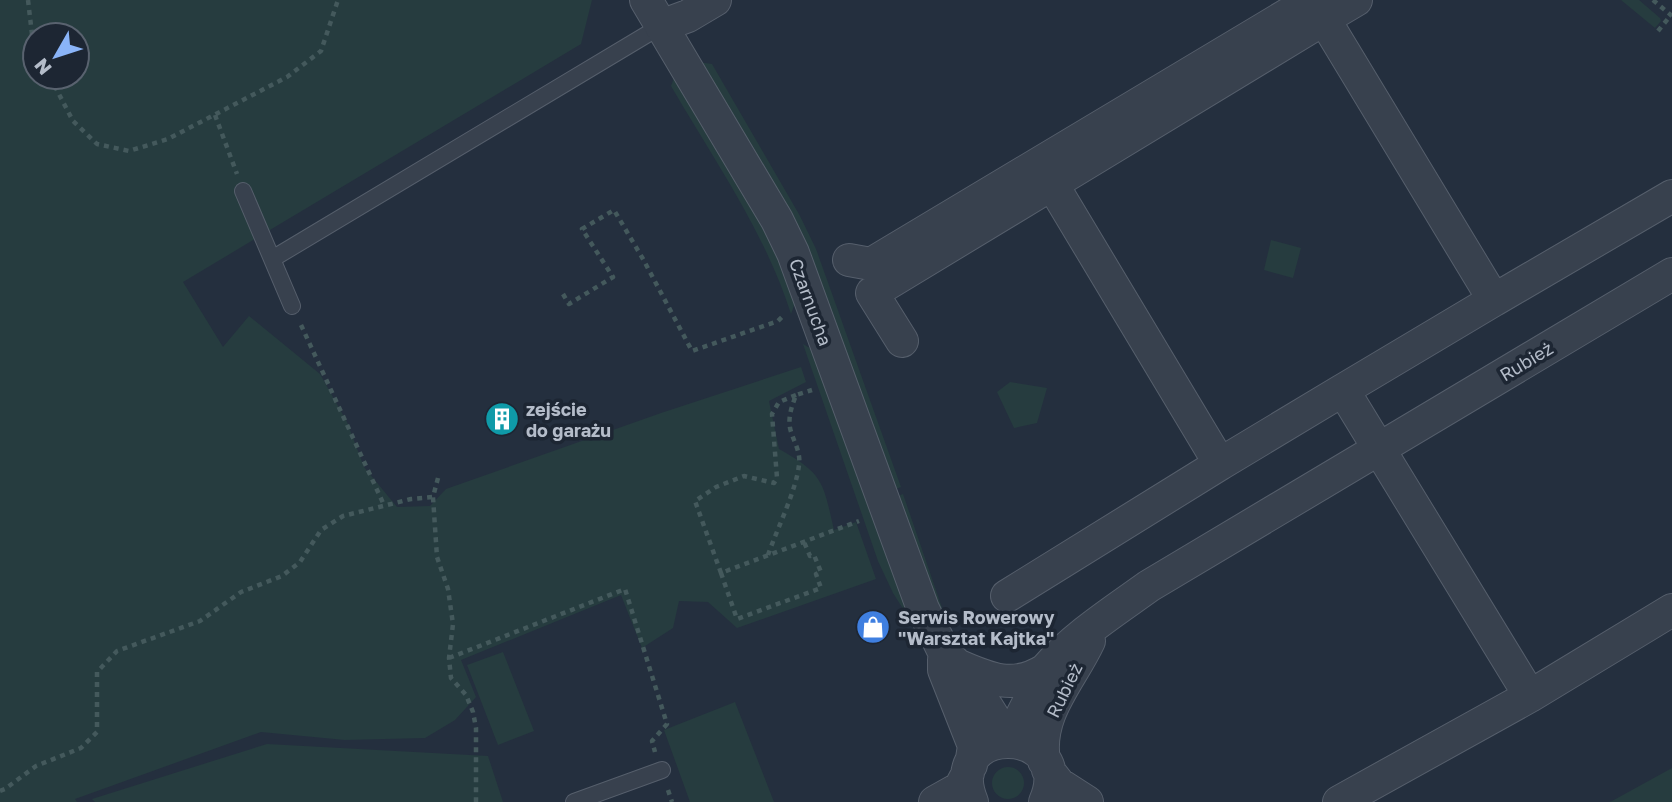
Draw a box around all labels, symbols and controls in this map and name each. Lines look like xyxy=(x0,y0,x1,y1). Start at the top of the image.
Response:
north arrow xyxy=(21,21,91,91)
text: N xyxy=(29,54,56,80)
street label: Czarnucha xyxy=(785,255,837,349)
street label: Rubież xyxy=(1495,337,1557,385)
place label: zejście do garażu xyxy=(526,398,611,441)
building icon: zejście do garażu xyxy=(483,400,521,438)
place label: Serwis Rowerowy "Warsztat Kajtka" xyxy=(898,606,1055,649)
shop icon: Serwis Rowerowy "Warsztat Kajtka" xyxy=(854,608,892,646)
street label: Rubież xyxy=(1041,659,1087,721)

